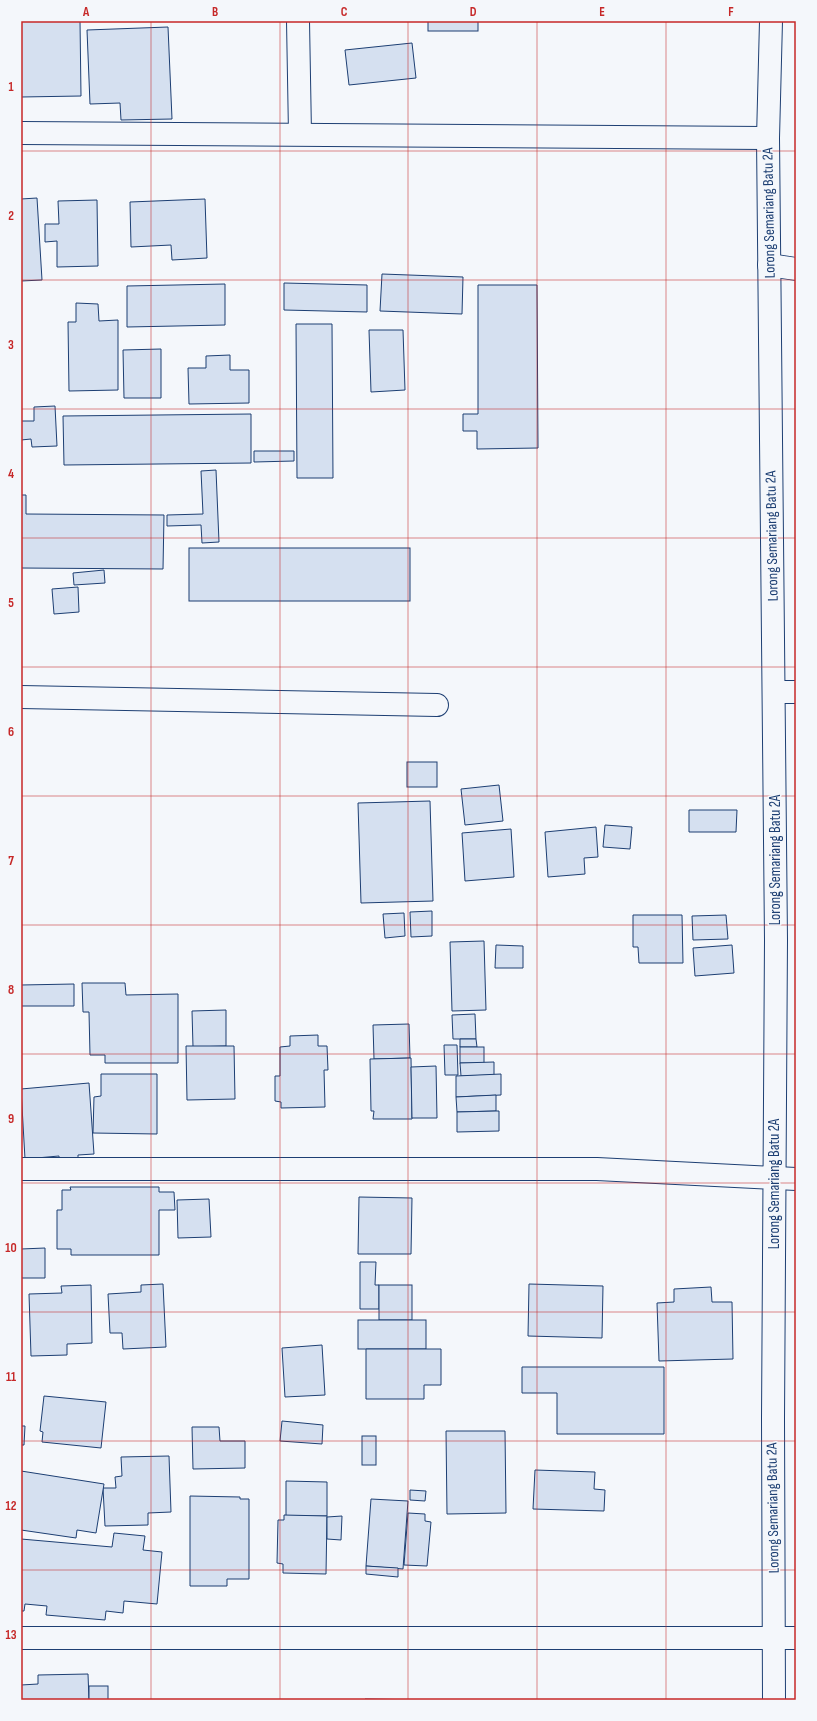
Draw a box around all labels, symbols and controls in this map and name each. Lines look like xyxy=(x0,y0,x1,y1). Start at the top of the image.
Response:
text: A xyxy=(82,4,90,20)
text: B xyxy=(212,4,218,20)
text: C xyxy=(341,4,348,20)
text: D xyxy=(470,4,477,20)
text: E xyxy=(599,4,605,20)
text: F xyxy=(728,4,734,20)
text: 1 xyxy=(8,79,14,95)
street label: Lorong Semariang Batu 2A xyxy=(758,147,780,278)
text: 2 xyxy=(8,208,14,224)
text: 3 xyxy=(8,337,14,353)
text: 4 xyxy=(8,466,14,482)
street label: Lorong Semariang Batu 2A xyxy=(761,470,783,601)
text: 5 xyxy=(8,595,14,611)
text: 6 xyxy=(8,724,14,740)
street label: Lorong Semariang Batu 2A xyxy=(766,794,785,925)
text: 7 xyxy=(8,853,14,869)
text: 8 xyxy=(8,982,14,998)
text: 9 xyxy=(8,1111,14,1127)
street label: Lorong Semariang Batu 2A xyxy=(765,1118,784,1249)
text: 10 xyxy=(5,1240,17,1256)
text: 11 xyxy=(6,1369,16,1385)
street label: Lorong Semariang Batu 2A xyxy=(762,1442,784,1573)
text: 12 xyxy=(6,1498,17,1514)
text: 13 xyxy=(6,1627,17,1643)

